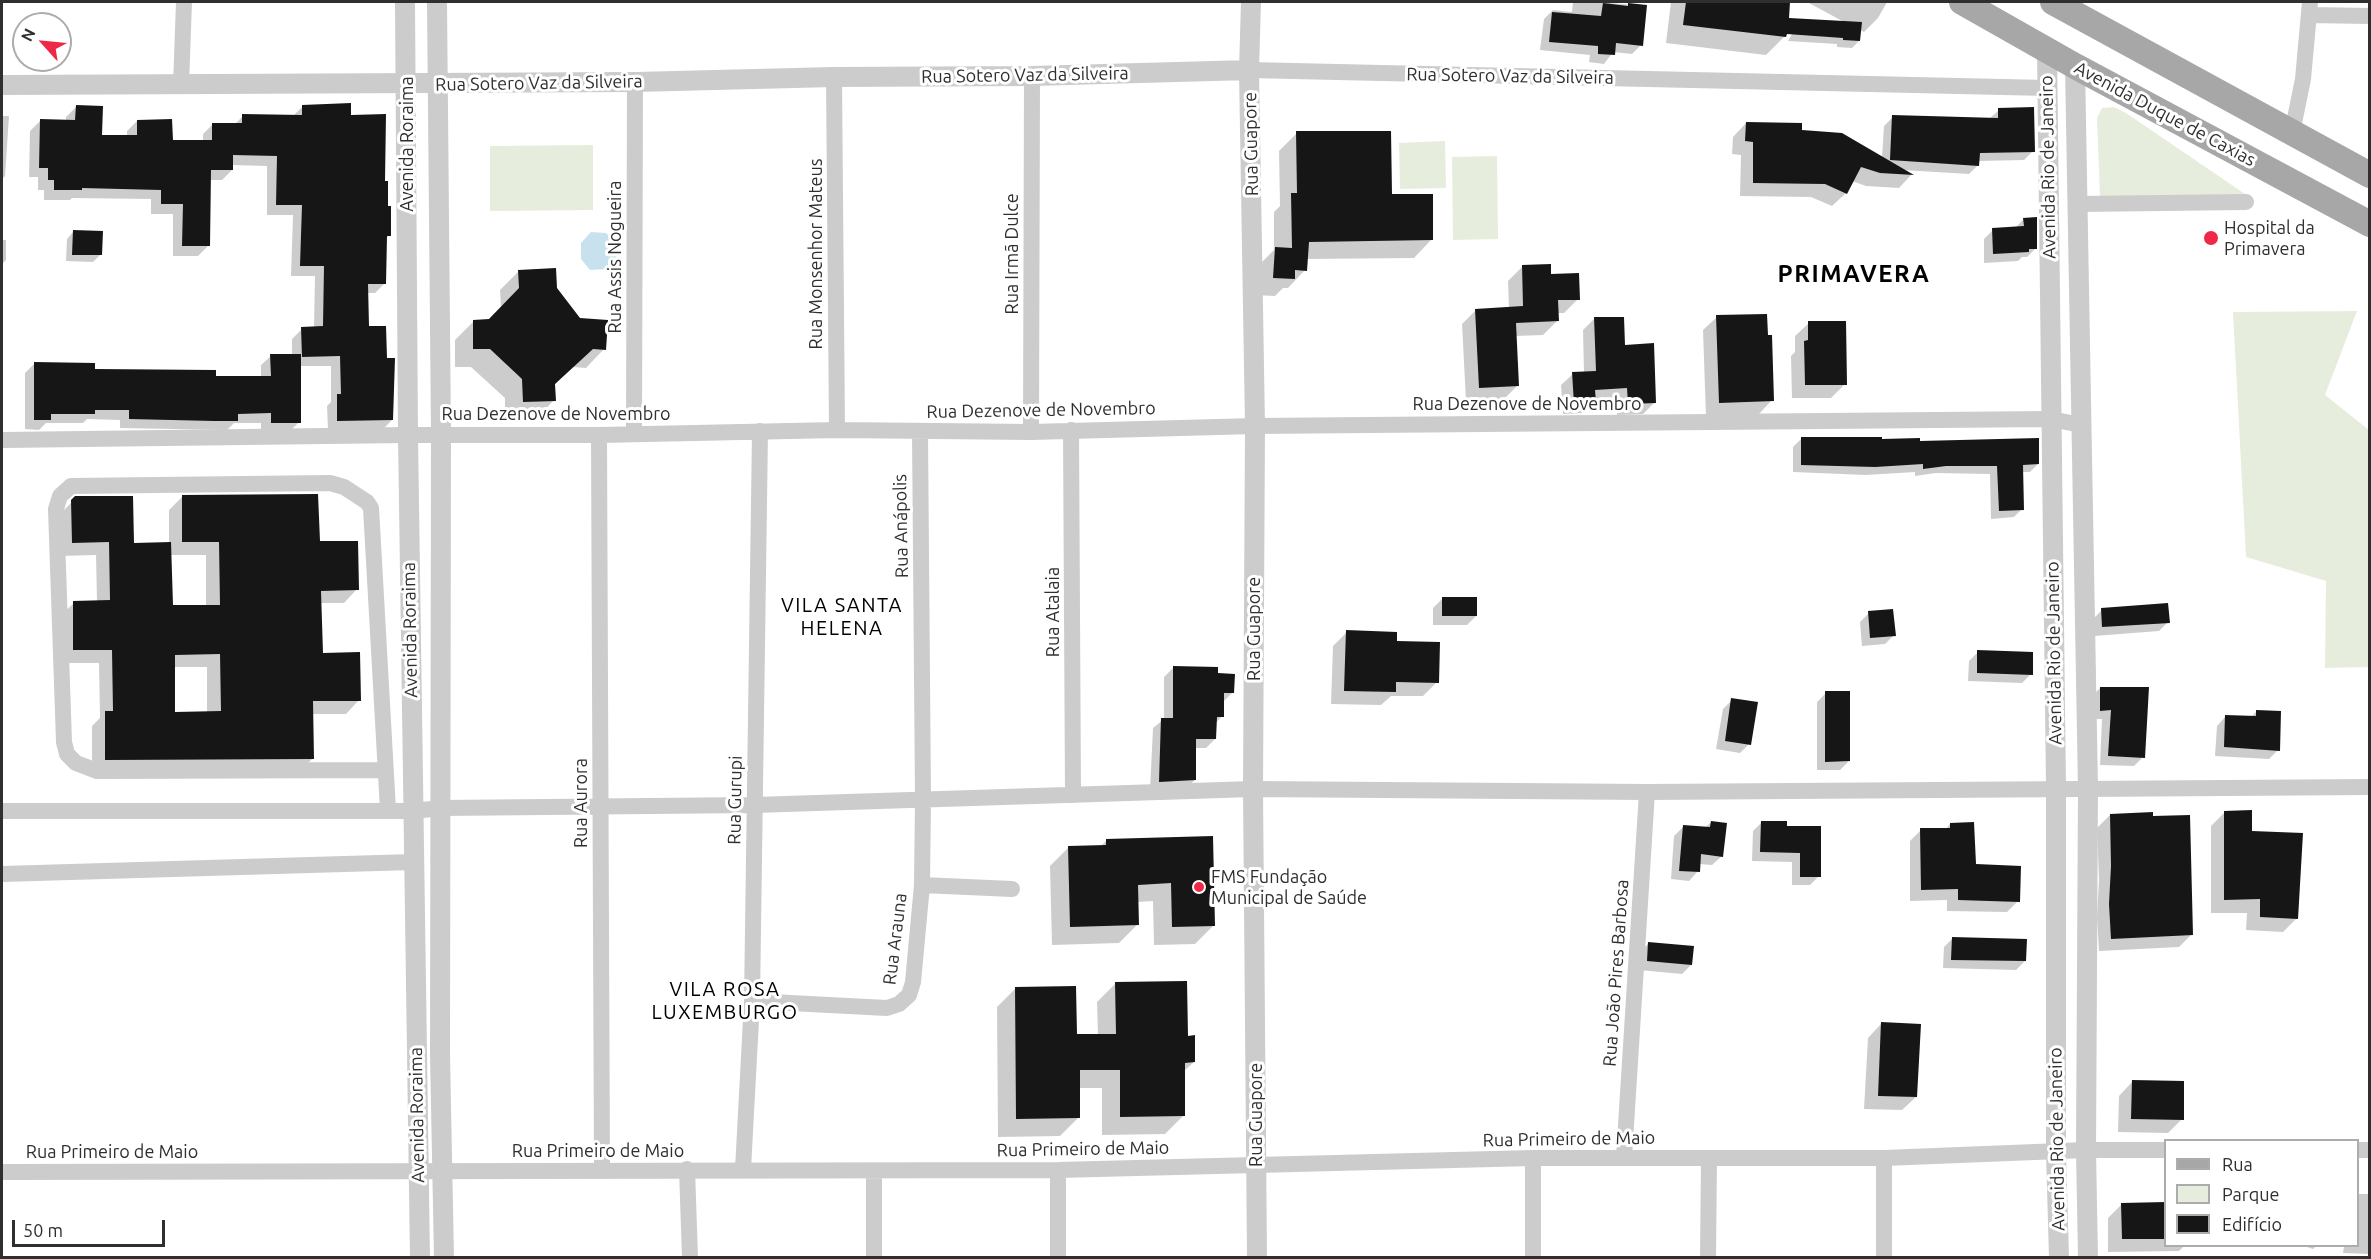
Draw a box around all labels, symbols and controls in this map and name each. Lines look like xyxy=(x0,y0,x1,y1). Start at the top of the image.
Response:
north arrow xyxy=(12,12,72,72)
text: N xyxy=(17,25,38,44)
street label: Avenida Duque de Caxias xyxy=(2071,57,2259,171)
street label: Rua Sotero Vaz da Silveira xyxy=(921,62,1129,88)
street label: Rua Sotero Vaz da Silveira xyxy=(1406,63,1614,89)
street label: Rua Sotero Vaz da Silveira xyxy=(435,70,643,96)
street label: Avenida Rio de Janeiro xyxy=(2036,75,2060,259)
street label: Avenida Roraima xyxy=(396,76,418,212)
street label: Rua Guapore xyxy=(1239,92,1263,196)
street label: Rua Monsenhor Mateus xyxy=(805,158,827,350)
street label: Rua Assis Nogueira xyxy=(604,180,626,334)
street label: Rua Irmã Dulce xyxy=(1001,193,1023,315)
place label: Hospital da Primavera xyxy=(2224,217,2315,260)
marker: Hospital da Primavera xyxy=(2202,229,2220,247)
district label: PRIMAVERA xyxy=(1778,260,1930,288)
street label: Rua Dezenove de Novembro xyxy=(1412,393,1642,415)
street label: Rua Dezenove de Novembro xyxy=(926,397,1156,423)
street label: Rua Dezenove de Novembro xyxy=(441,403,671,425)
street label: Rua Anápolis xyxy=(889,474,913,578)
street label: Avenida Rio de Janeiro xyxy=(2042,561,2066,745)
street label: Avenida Roraima xyxy=(398,562,422,698)
street label: Rua Atalaia xyxy=(1042,567,1064,657)
street label: Rua Guapore xyxy=(1243,577,1265,681)
district label: VILA SANTA HELENA xyxy=(781,593,903,640)
street label: Rua Gurupi xyxy=(723,755,747,845)
street label: Rua Aurora xyxy=(570,758,592,848)
place label: FMS Fundação Municipal de Saúde xyxy=(1211,866,1367,908)
street label: Rua João Pires Barbosa xyxy=(1599,879,1633,1067)
marker: FMS Fundação Municipal de Saúde xyxy=(1192,880,1206,894)
street label: Rua Arauna xyxy=(879,892,911,986)
district label: VILA ROSA LUXEMBURGO xyxy=(651,977,799,1024)
street label: Avenida Roraima xyxy=(405,1047,429,1183)
street label: Avenida Rio de Janeiro xyxy=(2045,1047,2069,1231)
street label: Rua Guapore xyxy=(1245,1063,1267,1167)
street label: Rua Primeiro de Maio xyxy=(1483,1127,1655,1151)
street label: Rua Primeiro de Maio xyxy=(997,1137,1169,1161)
legend xyxy=(2164,1139,2359,1247)
street label: Rua Primeiro de Maio xyxy=(512,1140,684,1162)
street label: Rua Primeiro de Maio xyxy=(26,1141,198,1163)
text: Rua xyxy=(2222,1154,2253,1174)
text: Parque xyxy=(2222,1184,2279,1204)
scale bar xyxy=(15,1208,168,1246)
text: Edifício xyxy=(2222,1214,2282,1234)
text: 50 m xyxy=(23,1220,63,1240)

